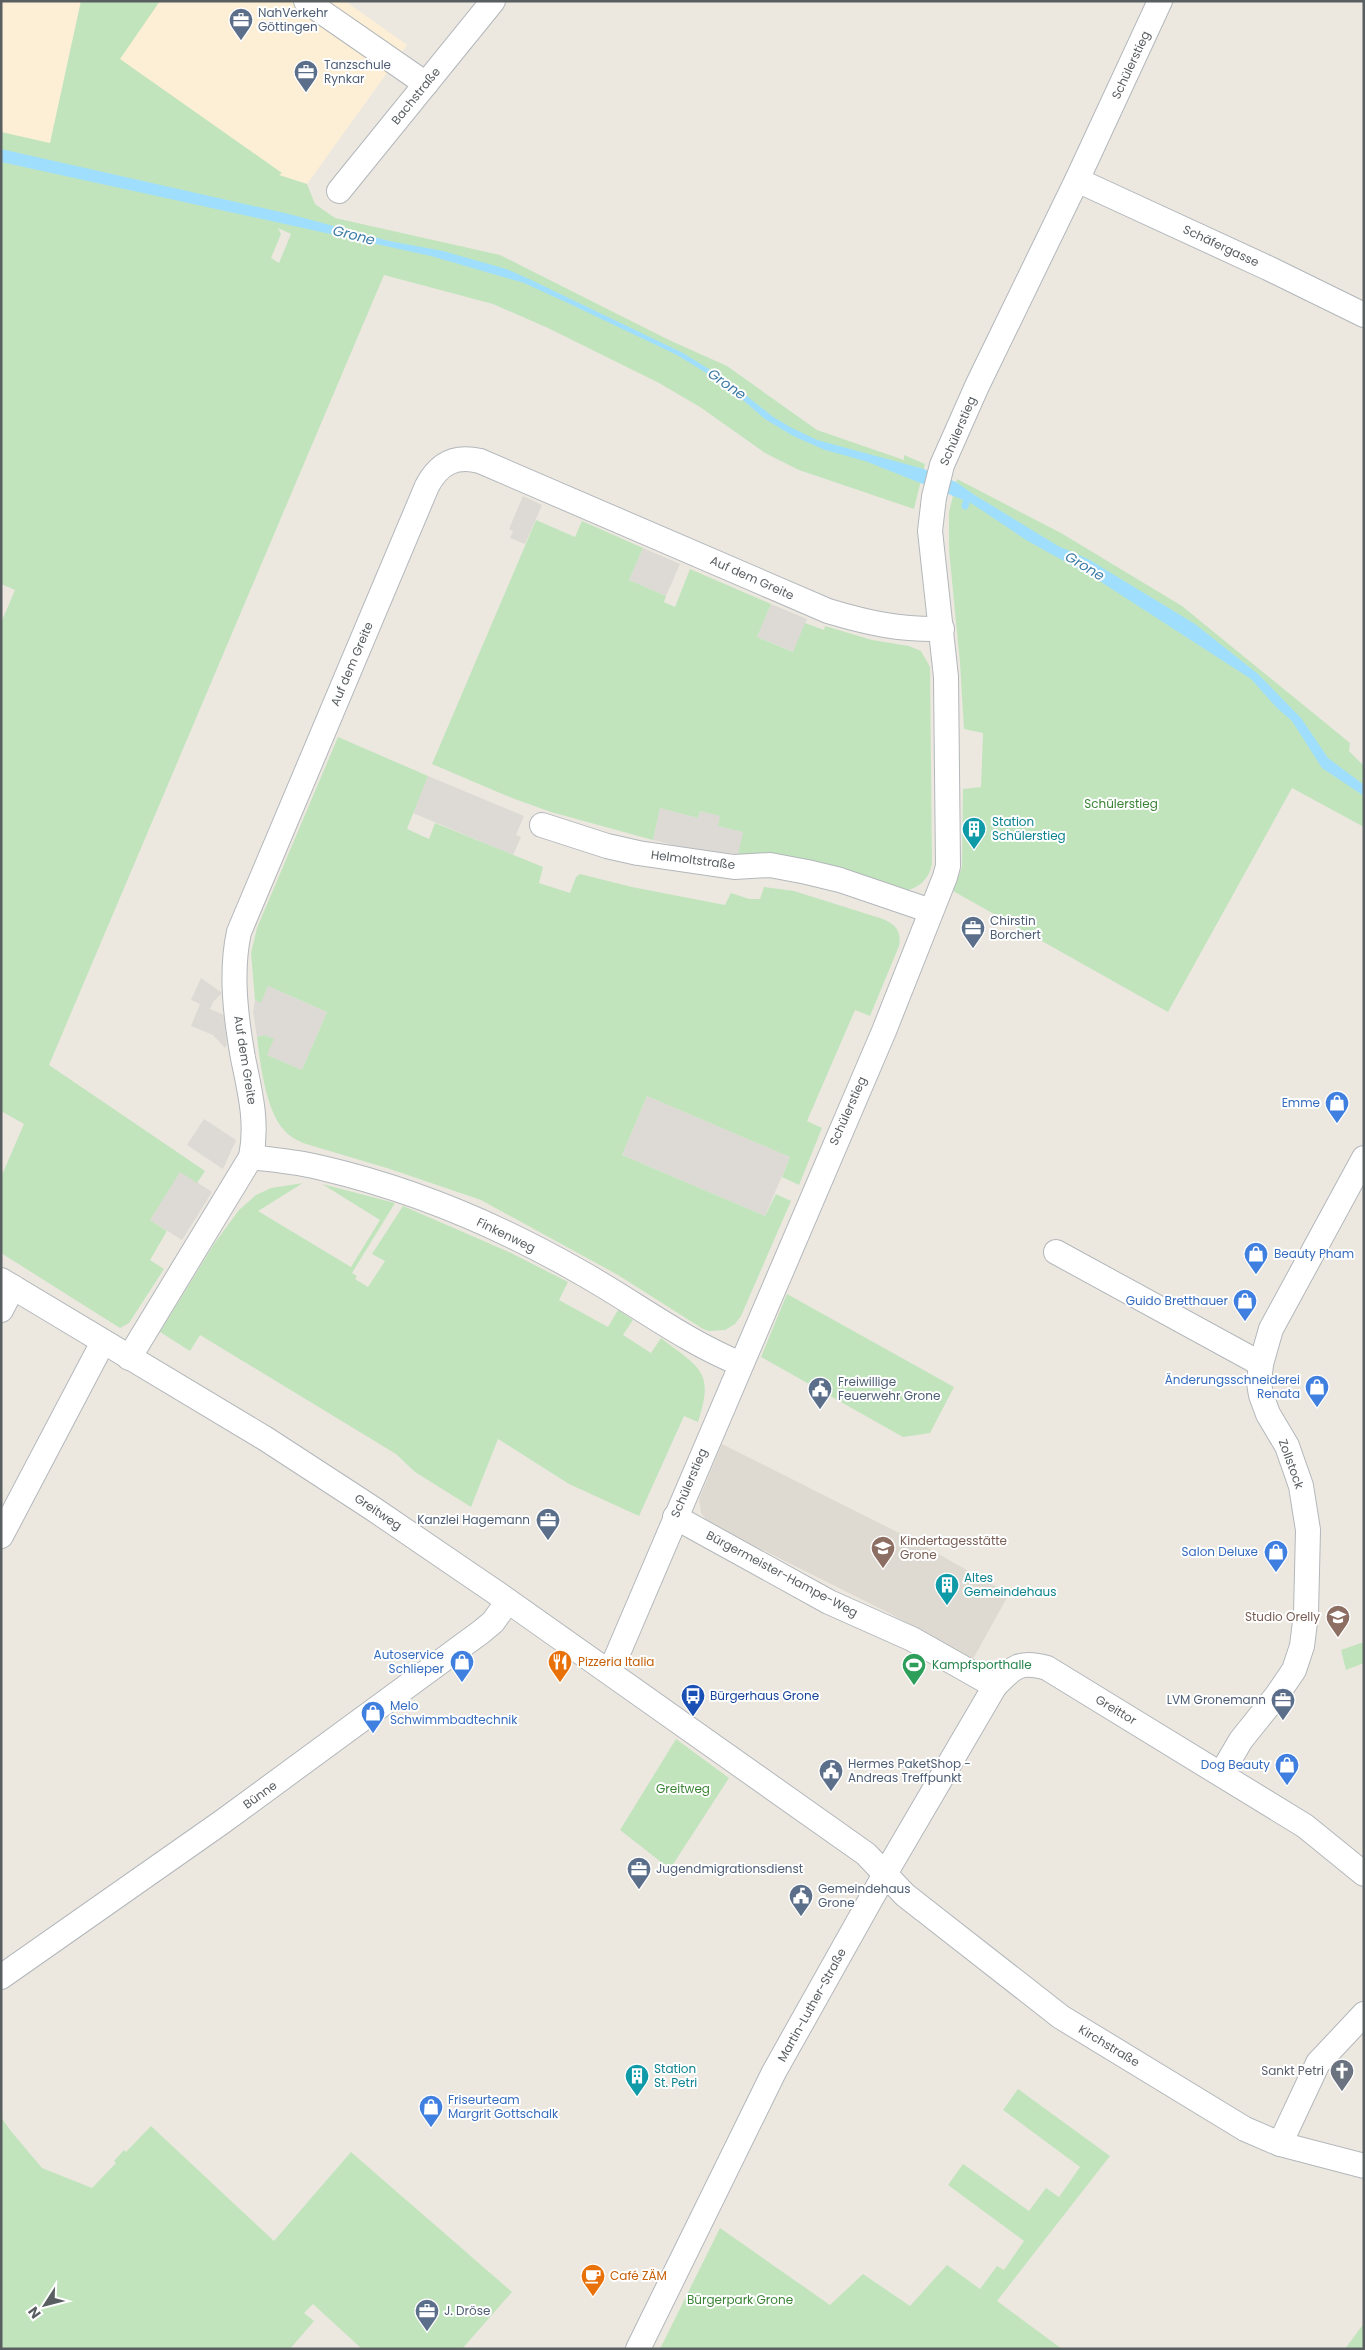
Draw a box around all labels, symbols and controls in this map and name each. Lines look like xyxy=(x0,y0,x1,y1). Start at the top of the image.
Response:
place label: NahVerkehr Göttingen xyxy=(258,4,329,35)
office icon: NahVerkehr Göttingen xyxy=(228,7,254,41)
street label: Schülerstieg xyxy=(1107,28,1154,102)
place label: Tanzschule Rynkar xyxy=(324,56,391,87)
office icon: Tanzschule Rynkar xyxy=(293,59,319,93)
street label: Bachstraße xyxy=(387,63,444,128)
water label: Grone xyxy=(331,220,377,250)
street label: Schäfergasse xyxy=(1180,220,1262,271)
water label: Grone xyxy=(704,364,750,405)
street label: Schülerstieg xyxy=(935,394,980,468)
water label: Grone xyxy=(1062,546,1109,586)
street label: Auf dem Greite xyxy=(708,551,797,604)
street label: Auf dem Greite xyxy=(326,619,377,709)
park label: Schülerstieg xyxy=(1084,795,1158,812)
place label: Station Schülerstieg xyxy=(992,813,1066,844)
building icon: Station Schülerstieg xyxy=(961,816,987,850)
street label: Helmoltstraße xyxy=(650,846,736,873)
place label: Chirstin Borchert xyxy=(990,912,1041,943)
office icon: Chirstin Borchert xyxy=(960,915,986,949)
street label: Auf dem Greite xyxy=(230,1014,261,1106)
street label: Schülerstieg xyxy=(825,1074,870,1148)
shop icon: Emme xyxy=(1324,1090,1350,1124)
place label: Emme xyxy=(1282,1094,1320,1111)
street label: Finkenweg xyxy=(474,1213,538,1256)
shop icon: Beauty Pham xyxy=(1243,1241,1269,1275)
place label: Beauty Pham xyxy=(1274,1245,1354,1262)
shop icon: Guido Bretthauer xyxy=(1232,1288,1258,1322)
place label: Guido Bretthauer xyxy=(1126,1292,1229,1309)
place label: Änderungsschneiderei Renata xyxy=(1165,1371,1300,1402)
place label: Freiwillige Feuerwehr Grone xyxy=(838,1373,940,1404)
shop icon: Änderungsschneiderei Renata xyxy=(1304,1374,1330,1408)
public building icon: Freiwillige Feuerwehr Grone xyxy=(807,1376,833,1410)
street label: Zollstock xyxy=(1275,1437,1309,1492)
street label: Schülerstieg xyxy=(666,1446,711,1520)
street label: Greitweg xyxy=(351,1489,405,1534)
office icon: Kanzlei Hagemann xyxy=(535,1507,561,1541)
place label: Kanzlei Hagemann xyxy=(417,1511,530,1528)
street label: Bürgermeister-Hampe-Weg xyxy=(703,1526,861,1621)
place label: Kindertagesstätte Grone xyxy=(900,1532,1007,1563)
school or university icon: Kindertagesstätte Grone xyxy=(870,1535,896,1569)
shop icon: Salon Deluxe xyxy=(1263,1539,1289,1573)
place label: Salon Deluxe xyxy=(1182,1543,1258,1560)
place label: Altes Gemeindehaus xyxy=(964,1569,1057,1600)
building icon: Altes Gemeindehaus xyxy=(934,1572,960,1606)
school or university icon: Studio Orelly xyxy=(1325,1604,1351,1638)
place label: Studio Orelly xyxy=(1245,1608,1320,1625)
place label: Autoservice Schlieper xyxy=(374,1646,445,1677)
shop icon: Autoservice Schlieper xyxy=(449,1649,475,1683)
restaurant icon: Pizzeria Italia xyxy=(547,1649,573,1683)
sports icon: Kampfsporthalle xyxy=(901,1652,927,1686)
place label: Pizzeria Italia xyxy=(578,1653,654,1670)
place label: Kampfsporthalle xyxy=(932,1656,1032,1673)
bus stop icon: Bürgerhaus Grone xyxy=(680,1683,706,1717)
place label: Bürgerhaus Grone xyxy=(710,1687,819,1704)
office icon: LVM Gronemann xyxy=(1270,1687,1296,1721)
street label: Greittor xyxy=(1093,1691,1140,1729)
place label: LVM Gronemann xyxy=(1167,1691,1266,1708)
place label: Melo Schwimmbadtechnik xyxy=(390,1697,518,1728)
shop icon: Melo Schwimmbadtechnik xyxy=(360,1700,386,1734)
shop icon: Dog Beauty xyxy=(1274,1752,1300,1786)
place label: Hermes PaketShop - Andreas Treffpunkt xyxy=(848,1755,971,1786)
place label: Dog Beauty xyxy=(1201,1756,1270,1773)
public building icon: Hermes PaketShop - Andreas Treffpunkt xyxy=(818,1758,844,1792)
street label: Bünne xyxy=(239,1777,280,1813)
park label: Greitweg xyxy=(656,1780,710,1797)
office icon: Jugendmigrationsdienst xyxy=(626,1856,652,1890)
place label: Jugendmigrationsdienst xyxy=(656,1860,803,1877)
place label: Gemeindehaus Grone xyxy=(818,1880,911,1911)
public building icon: Gemeindehaus Grone xyxy=(788,1883,814,1917)
street label: Martin-Luther-Straße xyxy=(773,1945,850,2065)
street label: Kirchstraße xyxy=(1076,2021,1143,2070)
church icon: Sankt Petri xyxy=(1329,2058,1355,2092)
place label: Station St. Petri xyxy=(654,2060,697,2091)
place label: Sankt Petri xyxy=(1261,2062,1324,2079)
building icon: Station St. Petri xyxy=(624,2063,650,2097)
place label: Friseurteam Margrit Gottschalk xyxy=(448,2091,559,2122)
shop icon: Friseurteam Margrit Gottschalk xyxy=(418,2094,444,2128)
cafe icon: Café ZÄM xyxy=(580,2263,606,2297)
place label: Café ZÄM xyxy=(610,2267,667,2284)
north arrow xyxy=(20,2280,70,2330)
park label: Bürgerpark Grone xyxy=(687,2291,793,2308)
office icon: J. Dröse xyxy=(414,2298,440,2332)
place label: J. Dröse xyxy=(444,2302,490,2319)
text: N xyxy=(23,2303,46,2323)

